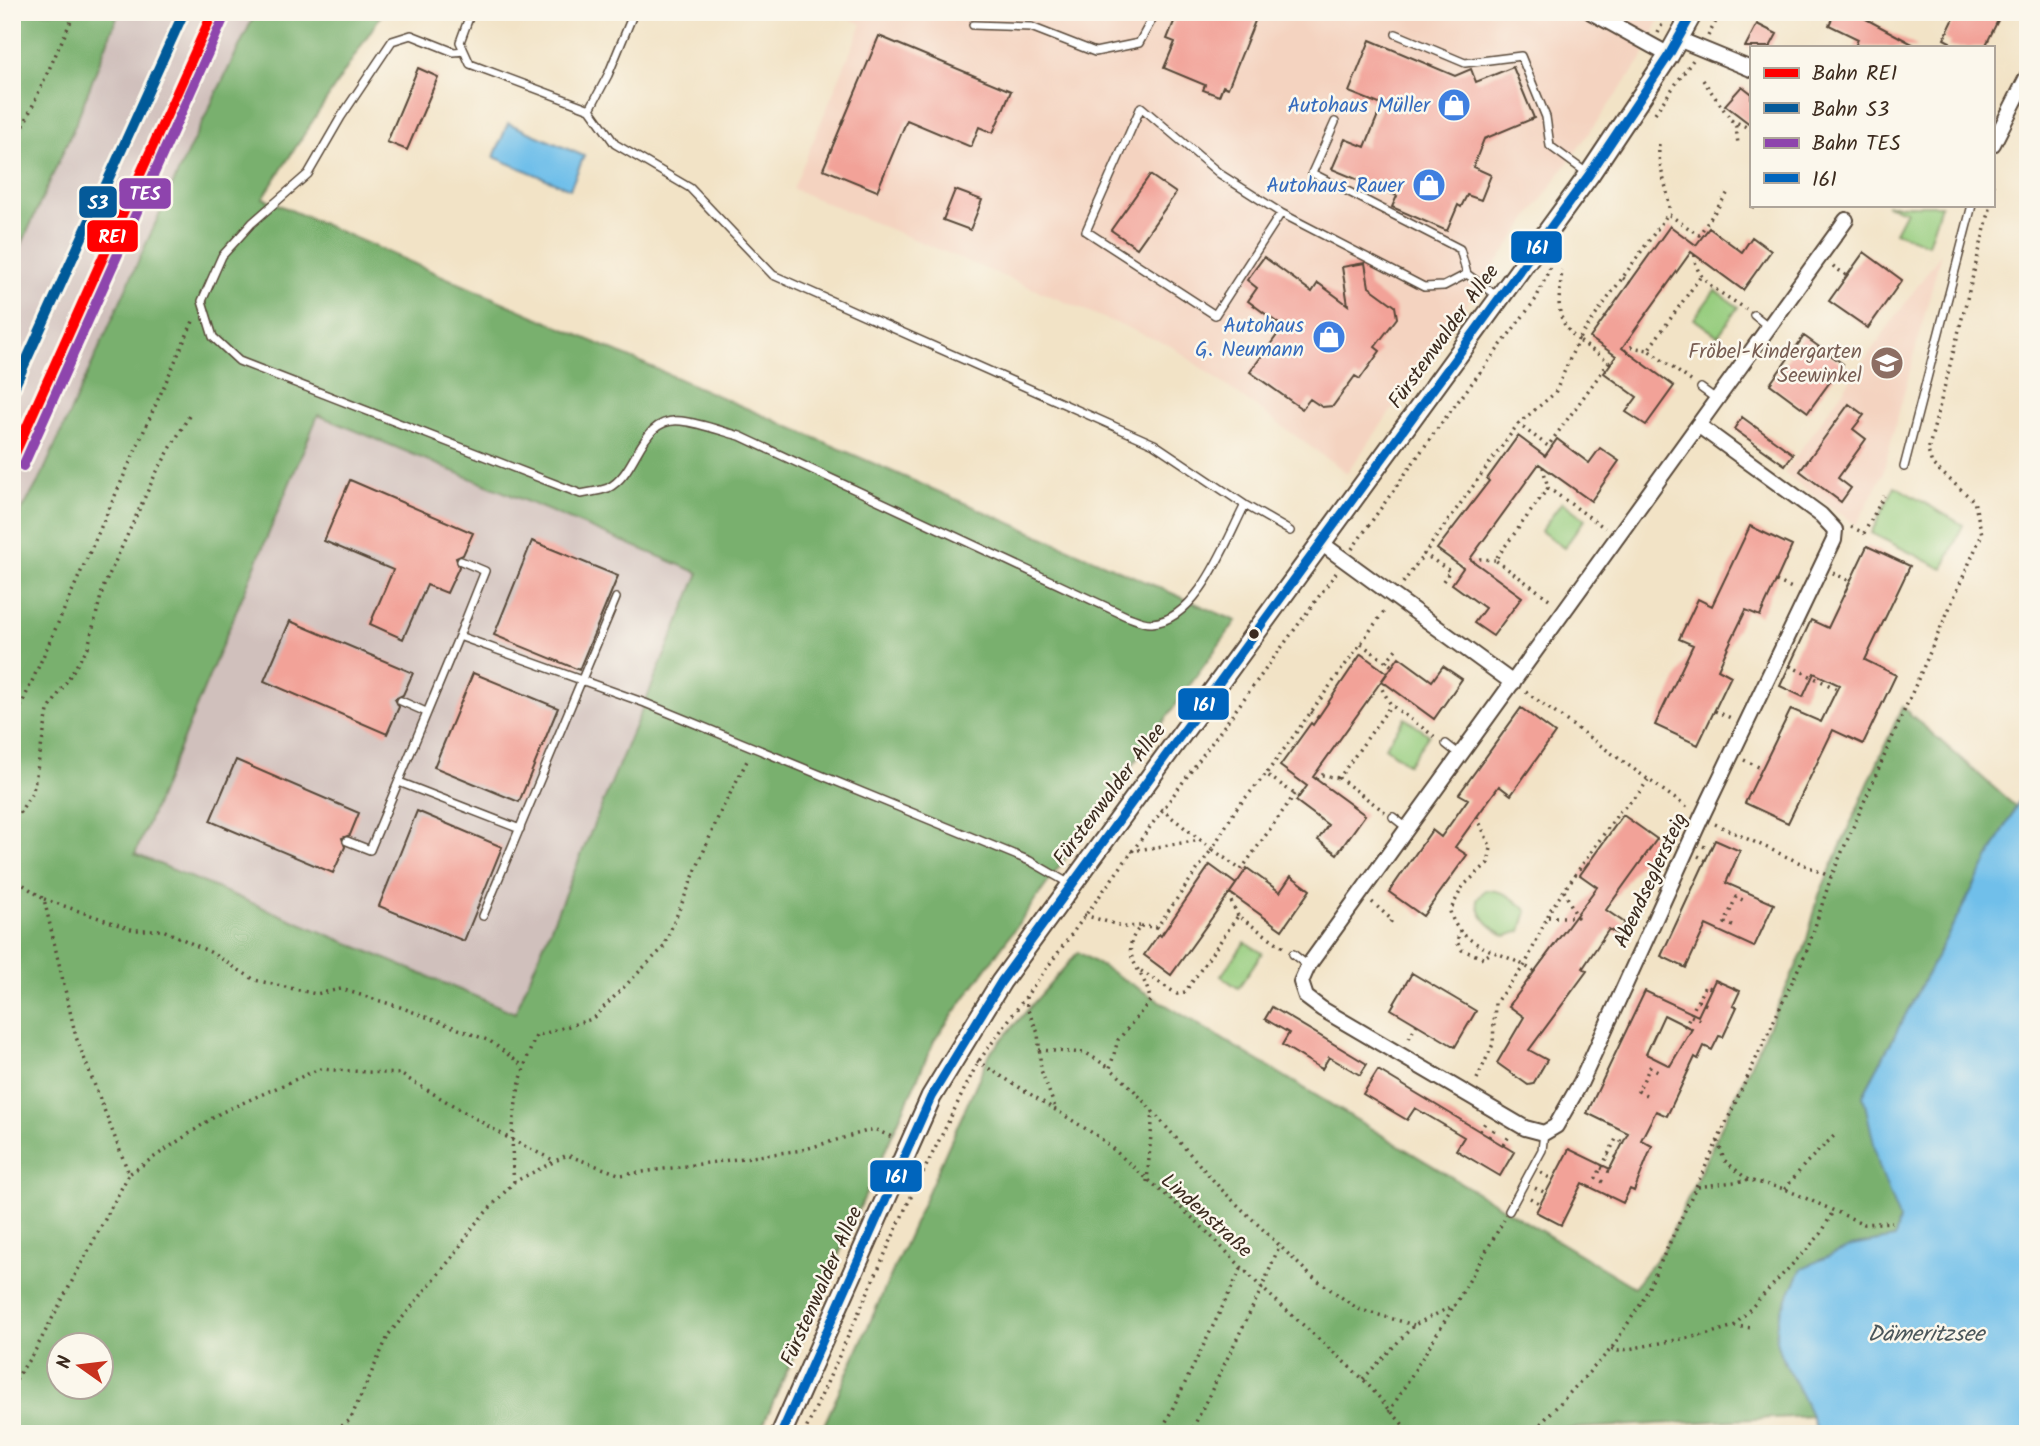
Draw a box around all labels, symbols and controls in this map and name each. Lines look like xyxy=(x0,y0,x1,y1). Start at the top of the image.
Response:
legend xyxy=(1750,46,1994,206)
text: Bahn RE1 xyxy=(1812,58,1897,91)
shop icon: Autohaus Müller xyxy=(1435,86,1473,124)
place label: Autohaus Müller xyxy=(1288,90,1431,123)
text: Bahn S3 xyxy=(1812,94,1889,127)
text: Bahn TES xyxy=(1812,128,1901,161)
text: 161 xyxy=(1812,164,1837,197)
shop icon: Autohaus Rauer xyxy=(1410,166,1448,204)
place label: Autohaus Rauer xyxy=(1266,170,1405,203)
line badge: TES xyxy=(118,177,172,210)
text: TES xyxy=(129,180,161,210)
line badge: S3 xyxy=(78,185,118,219)
text: S3 xyxy=(88,189,108,219)
line badge: RE1 xyxy=(86,219,139,253)
text: RE1 xyxy=(98,223,126,253)
line badge: 161 xyxy=(1510,230,1563,264)
text: 161 xyxy=(1526,234,1548,264)
street label: Fürstenwalder Allee xyxy=(1380,257,1508,416)
place label: Autohaus G. Neumann xyxy=(1195,310,1304,367)
shop icon: Autohaus G. Neumann xyxy=(1310,318,1348,356)
place label: Fröbel-Kindergarten Seewinkel xyxy=(1688,336,1862,393)
school or university icon: Fröbel-Kindergarten Seewinkel xyxy=(1868,344,1906,382)
unlabelled marker xyxy=(1247,627,1261,641)
line badge: 161 xyxy=(1177,687,1230,721)
text: 161 xyxy=(1193,691,1215,721)
street label: Fürstenwalder Allee xyxy=(1045,716,1175,874)
street label: Abendseglersteig xyxy=(1605,807,1697,954)
line badge: 161 xyxy=(869,1159,923,1193)
text: 161 xyxy=(885,1163,907,1193)
street label: Lindenstraße xyxy=(1152,1166,1260,1267)
street label: Fürstenwalder Allee xyxy=(772,1201,873,1372)
water label: Dämeritzsee xyxy=(1868,1317,1987,1353)
north arrow xyxy=(46,1330,116,1400)
text: N xyxy=(49,1353,81,1372)

